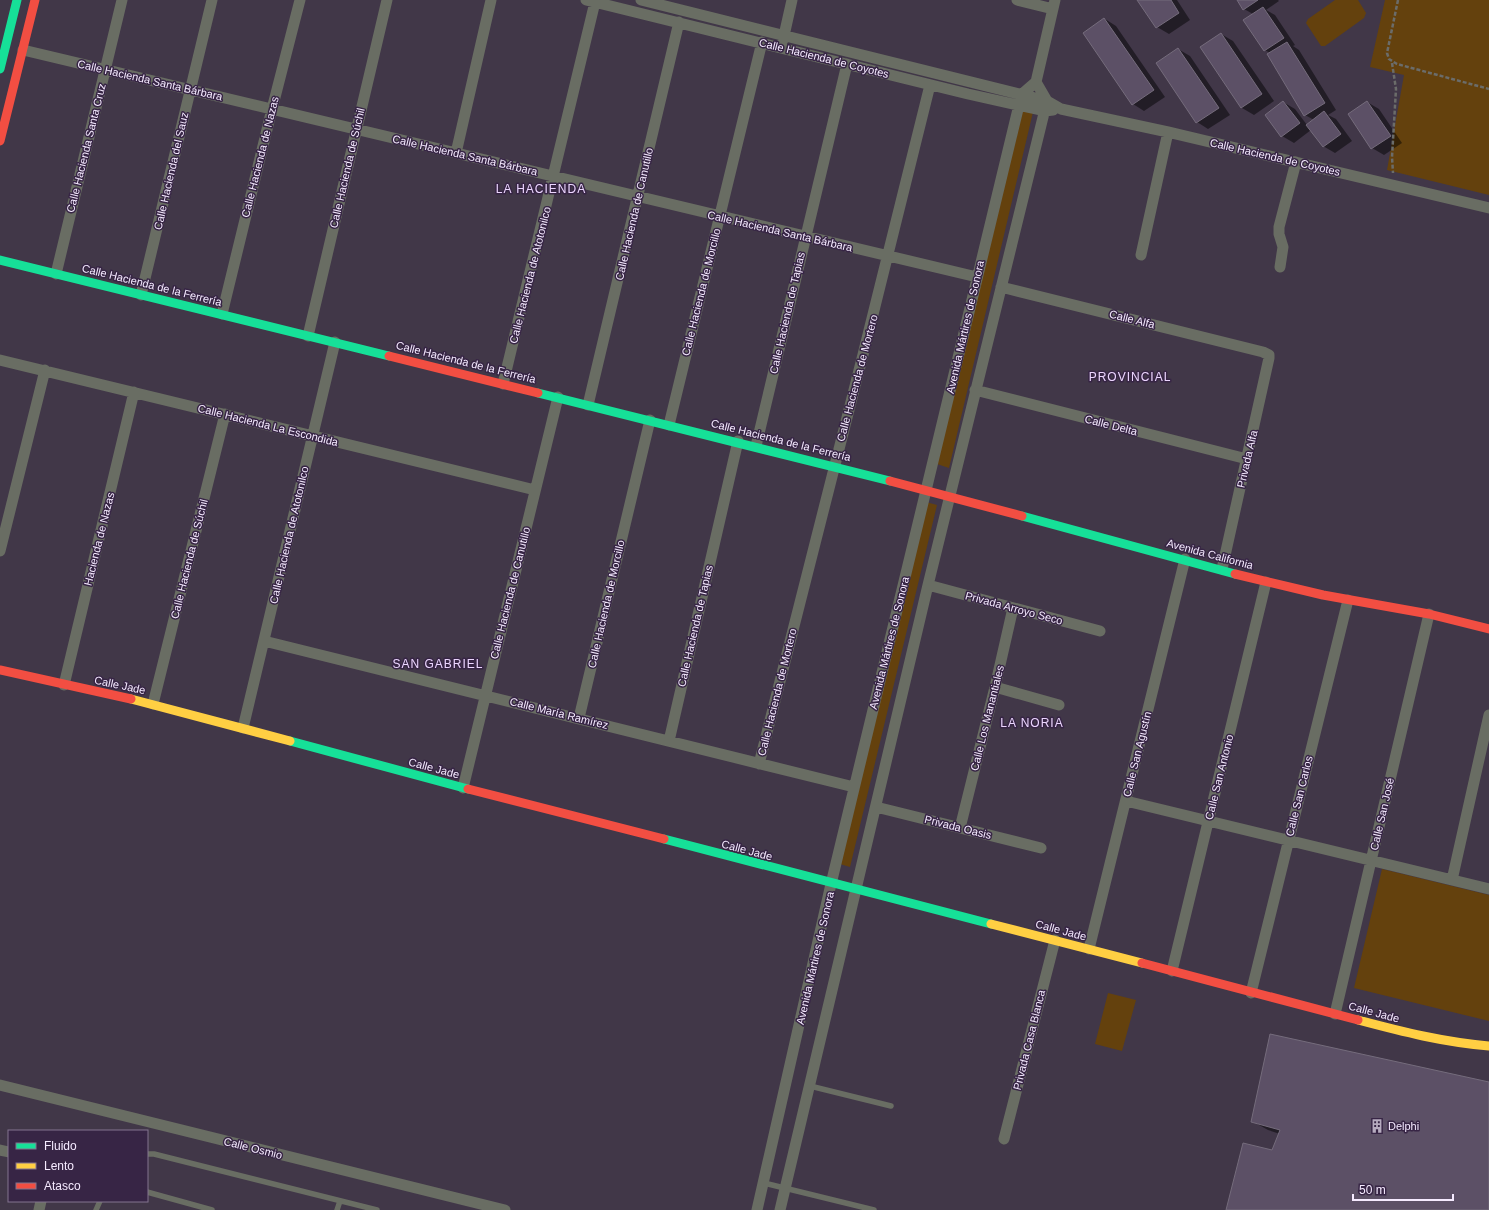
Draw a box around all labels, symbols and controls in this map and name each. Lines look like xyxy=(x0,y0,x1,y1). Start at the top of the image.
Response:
street label: Calle Hacienda de Coyotes xyxy=(758,36,891,80)
street label: Calle Hacienda Santa Bárbara xyxy=(76,57,225,103)
street label: Calle Hacienda Santa Cruz xyxy=(64,82,108,214)
street label: Calle Hacienda de Nazas xyxy=(239,95,281,219)
street label: Calle Hacienda de Súchil xyxy=(327,107,367,229)
street label: Calle Hacienda del Sauz xyxy=(152,111,190,231)
street label: Calle Hacienda Santa Bárbara xyxy=(391,132,540,178)
street label: Calle Hacienda de Coyotes xyxy=(1209,136,1342,178)
street label: Calle Hacienda de Canutillo xyxy=(613,147,655,281)
district label: LA HACIENDA xyxy=(496,182,586,196)
street label: Calle Hacienda de Atotonilco xyxy=(507,205,553,345)
street label: Calle Hacienda Santa Bárbara xyxy=(706,208,855,254)
street label: Calle Hacienda de Morcillo xyxy=(679,227,723,357)
street label: Calle Hacienda de Tapias xyxy=(767,250,807,375)
street label: Avenida Mártires de Sonora xyxy=(944,258,986,395)
street label: Calle Hacienda de la Ferrería xyxy=(81,262,224,308)
street label: Calle Alfa xyxy=(1108,308,1157,331)
street label: Calle Hacienda de Mortero xyxy=(834,313,880,443)
street label: Calle Hacienda de la Ferrería xyxy=(395,339,538,385)
district label: PROVINCIAL xyxy=(1089,370,1171,384)
street label: Calle Hacienda La Escondida xyxy=(197,402,340,448)
street label: Calle Delta xyxy=(1083,413,1139,438)
street label: Calle Hacienda de la Ferrería xyxy=(710,417,853,463)
street label: Privada Alfa xyxy=(1235,428,1260,489)
street label: Calle Hacienda de Atotonilco xyxy=(267,465,311,605)
street label: Hacienda de Nazas xyxy=(82,490,117,587)
street label: Calle Hacienda de Súchil xyxy=(168,498,210,620)
street label: Calle Hacienda de Canutillo xyxy=(488,526,532,660)
street label: Avenida California xyxy=(1165,537,1255,572)
street label: Calle Hacienda de Morcillo xyxy=(585,539,627,669)
street label: Calle Hacienda de Tapias xyxy=(675,563,715,688)
street label: Avenida Mártires de Sonora xyxy=(867,575,912,711)
street label: Privada Arroyo Seco xyxy=(964,589,1064,627)
street label: Calle Hacienda de Mortero xyxy=(755,627,799,757)
district label: SAN GABRIEL xyxy=(392,657,484,671)
street label: Calle Los Manantiales xyxy=(968,664,1006,772)
street label: Calle Jade xyxy=(93,674,147,696)
street label: Calle María Ramírez xyxy=(509,695,609,731)
street label: Calle San Agustín xyxy=(1121,710,1153,798)
district label: LA NORIA xyxy=(1000,716,1064,730)
street label: Calle San Antonio xyxy=(1203,733,1235,821)
street label: Calle San Carlos xyxy=(1283,754,1315,837)
street label: Calle Jade xyxy=(407,755,461,781)
street label: Calle San José xyxy=(1368,777,1396,851)
street label: Privada Oasis xyxy=(923,813,993,841)
street label: Calle Jade xyxy=(720,837,774,863)
street label: Avenida Mártires de Sonora xyxy=(794,889,836,1026)
street label: Calle Jade xyxy=(1034,917,1088,943)
street label: Privada Casa Blanca xyxy=(1011,988,1047,1091)
street label: Calle Jade xyxy=(1347,999,1401,1025)
building icon: Delphi xyxy=(1369,1118,1385,1134)
place label: Delphi xyxy=(1388,1120,1419,1132)
legend xyxy=(8,1130,148,1202)
street label: Calle Osmio xyxy=(222,1135,284,1161)
text: Fluido xyxy=(44,1139,77,1153)
text: Lento xyxy=(44,1159,74,1173)
scale bar xyxy=(1353,1176,1453,1202)
text: Atasco xyxy=(44,1179,81,1193)
text: 50 m xyxy=(1359,1183,1386,1197)

